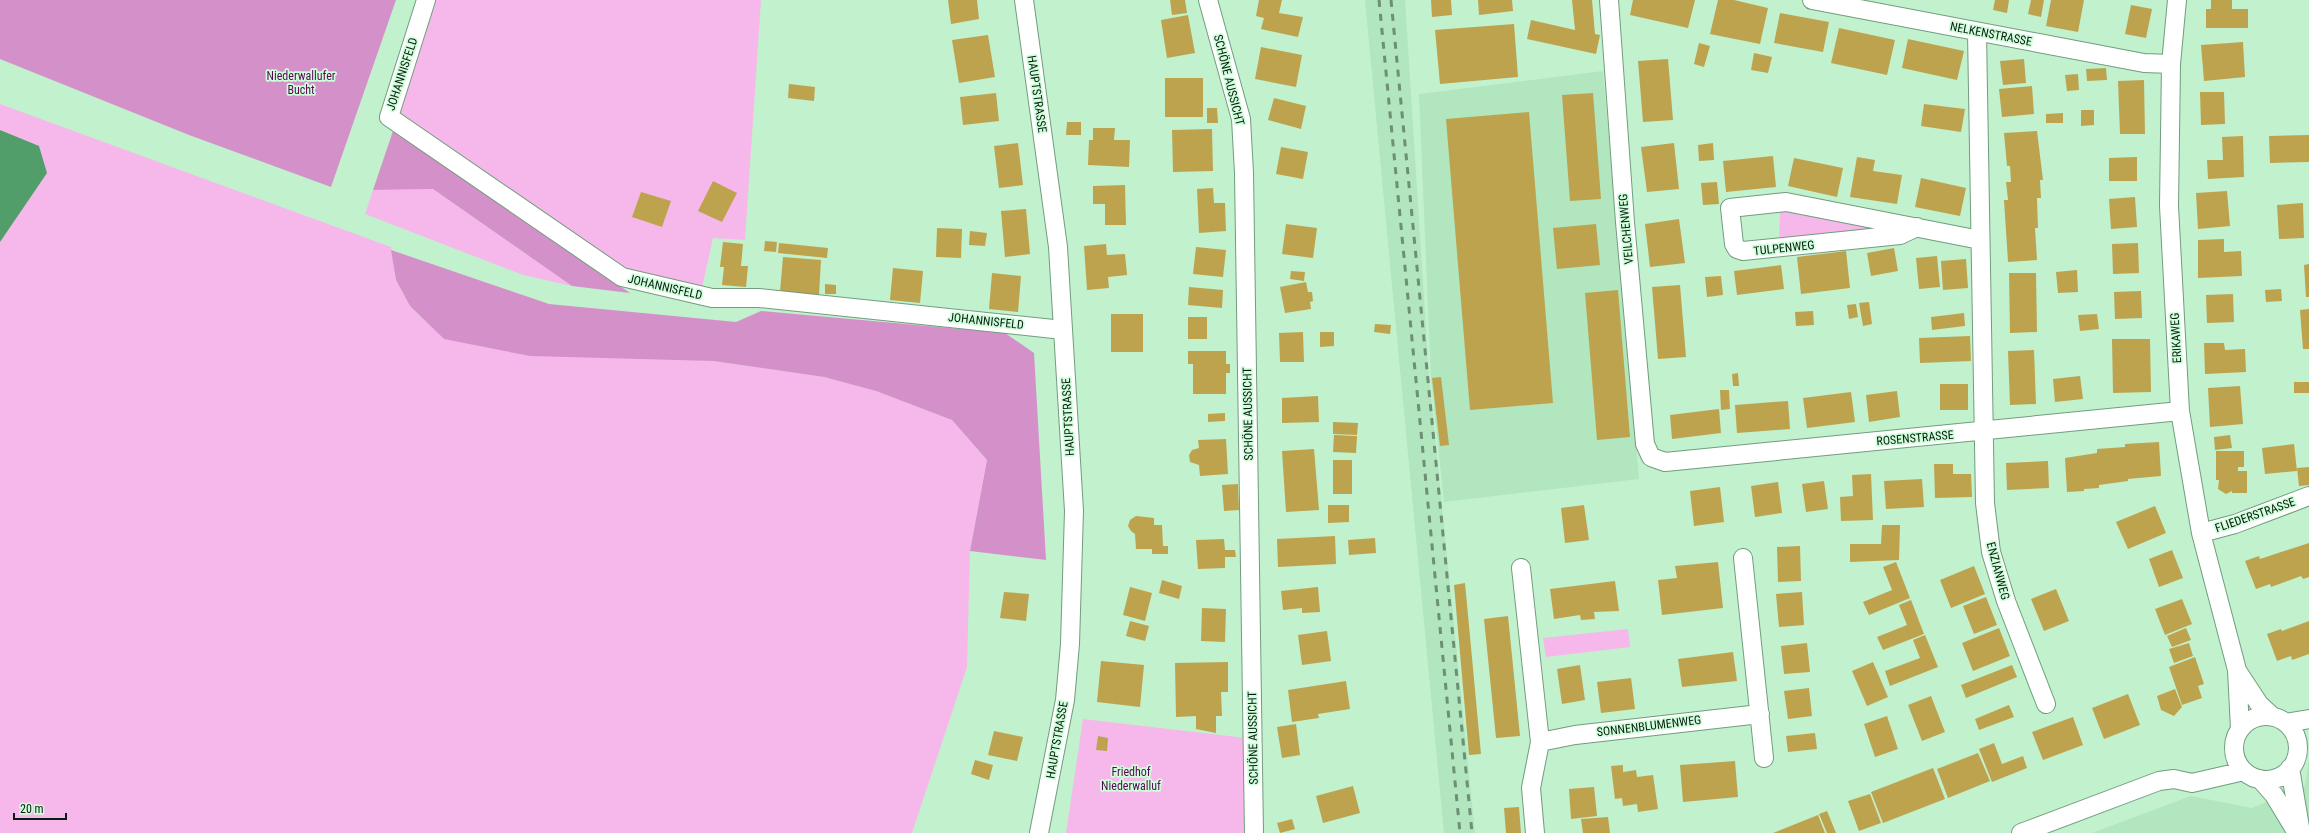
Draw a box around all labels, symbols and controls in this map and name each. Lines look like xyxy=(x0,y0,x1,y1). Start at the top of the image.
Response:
street label: NELKENSTRASSE xyxy=(1949,19,2033,49)
street label: SCHÖNE AUSSICHT xyxy=(1211,33,1248,127)
street label: JOHANNISFELD xyxy=(384,36,420,112)
street label: HAUPTSTRASSE xyxy=(1025,54,1049,134)
park label: Niederwallufer Bucht xyxy=(267,69,336,97)
street label: VEILCHENWEG xyxy=(1616,193,1636,265)
street label: TULPENWEG xyxy=(1753,238,1815,258)
street label: JOHANNISFELD xyxy=(626,272,704,302)
street label: JOHANNISFELD xyxy=(948,310,1025,332)
street label: ERIKAWEG xyxy=(2168,312,2184,364)
street label: SCHÖNE AUSSICHT xyxy=(1239,367,1256,461)
street label: HAUPTSTRASSE xyxy=(1059,378,1077,456)
street label: ROSENSTRASSE xyxy=(1876,428,1954,448)
street label: FLIEDERSTRASSE xyxy=(2213,495,2297,535)
street label: ENZIANWEG xyxy=(1984,541,2012,601)
street label: SCHÖNE AUSSICHT xyxy=(1244,691,1261,785)
street label: HAUPTSTRASSE xyxy=(1043,700,1071,780)
street label: SONNENBLUMENWEG xyxy=(1596,713,1702,739)
park label: Friedhof Niederwalluf xyxy=(1101,765,1161,793)
scale bar xyxy=(14,795,66,821)
text: 20 m xyxy=(20,802,44,816)

